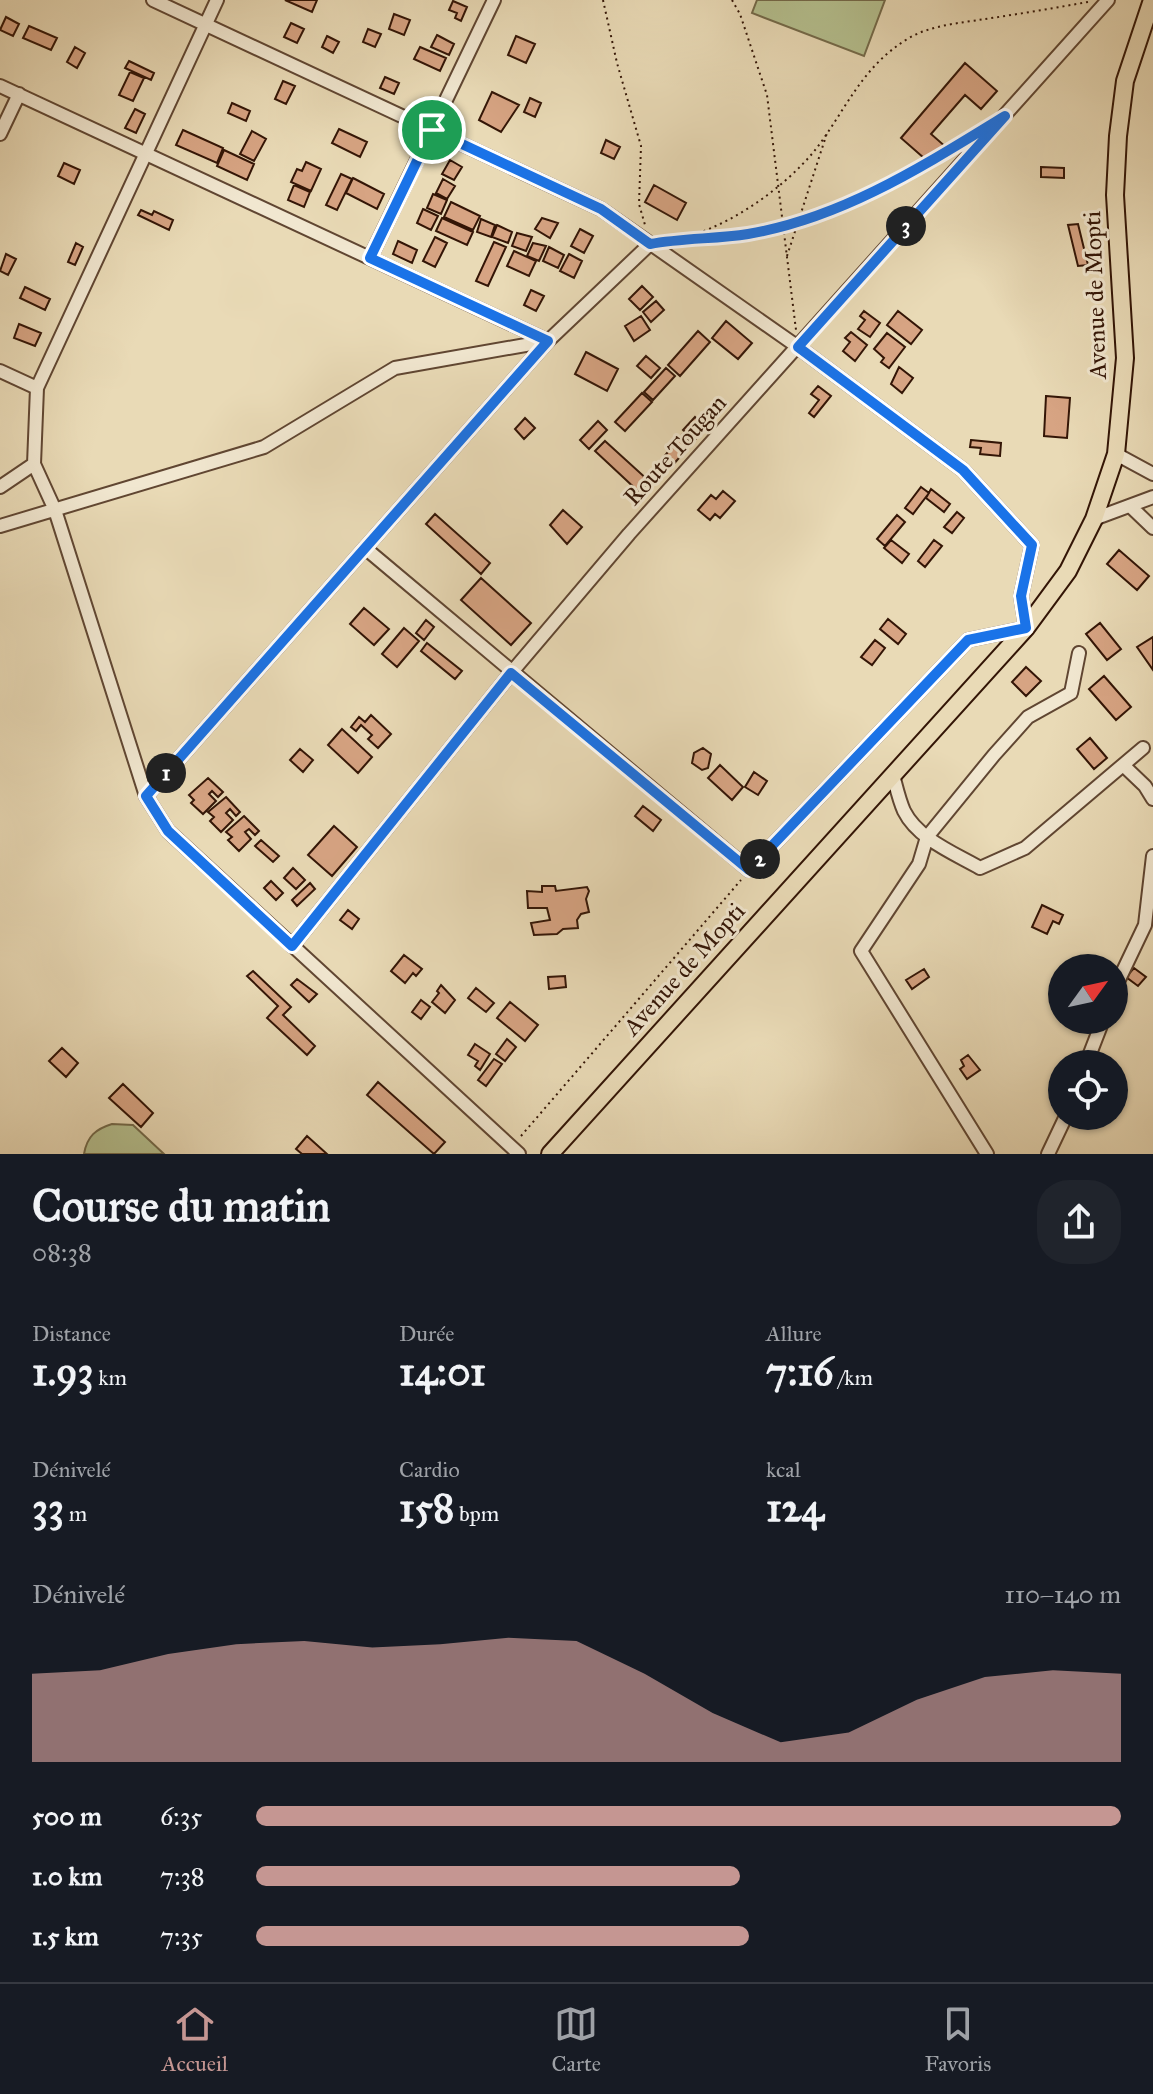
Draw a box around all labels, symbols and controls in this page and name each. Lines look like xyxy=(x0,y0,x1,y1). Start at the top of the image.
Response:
pin xyxy=(398,96,466,164)
icon: arrive xyxy=(410,108,454,152)
pin: 3 xyxy=(886,206,926,246)
street label: Avenue de Mopti xyxy=(1077,210,1113,381)
text: 3 xyxy=(902,212,910,239)
street label: Route Tougan xyxy=(617,388,733,512)
pin: 1 xyxy=(146,753,186,793)
text: 1 xyxy=(162,759,170,786)
pin: 2 xyxy=(740,839,780,879)
text: 2 xyxy=(755,845,765,872)
street label: Avenue de Mopti xyxy=(616,896,752,1042)
north arrow xyxy=(1048,954,1128,1034)
map controls xyxy=(1048,954,1128,1130)
button: locate xyxy=(1048,1050,1128,1130)
text: Course du matin xyxy=(32,1179,330,1233)
button: share xyxy=(1037,1180,1121,1264)
text: 08:38 xyxy=(32,1236,92,1268)
text: Distance xyxy=(32,1320,111,1347)
text: Durée xyxy=(399,1320,455,1347)
text: Allure xyxy=(766,1320,822,1347)
text: 1.93 xyxy=(32,1347,94,1396)
text: 14:01 xyxy=(399,1347,486,1396)
text: 7:16 xyxy=(766,1347,834,1396)
text: km xyxy=(94,1364,127,1391)
text: /km xyxy=(834,1364,873,1391)
text: Dénivelé xyxy=(32,1456,111,1483)
text: Cardio xyxy=(399,1456,460,1483)
text: kcal xyxy=(766,1456,801,1483)
text: 33 xyxy=(32,1483,64,1532)
text: 158 xyxy=(399,1483,454,1532)
text: 124 xyxy=(766,1483,824,1532)
text: m xyxy=(64,1500,87,1527)
text: bpm xyxy=(454,1500,499,1527)
text: Dénivelé xyxy=(32,1578,125,1610)
text: 110–140 m xyxy=(1004,1578,1121,1610)
text: 500 m xyxy=(32,1800,102,1832)
text: 6:35 xyxy=(160,1800,202,1832)
text: 1.0 km xyxy=(32,1860,102,1892)
text: 7:38 xyxy=(160,1860,205,1892)
text: 1.5 km xyxy=(32,1920,99,1952)
text: 7:35 xyxy=(160,1920,203,1952)
tab: Accueil xyxy=(162,2002,228,2077)
tab: Carte xyxy=(551,2002,601,2077)
tab: Favoris xyxy=(924,2002,991,2077)

